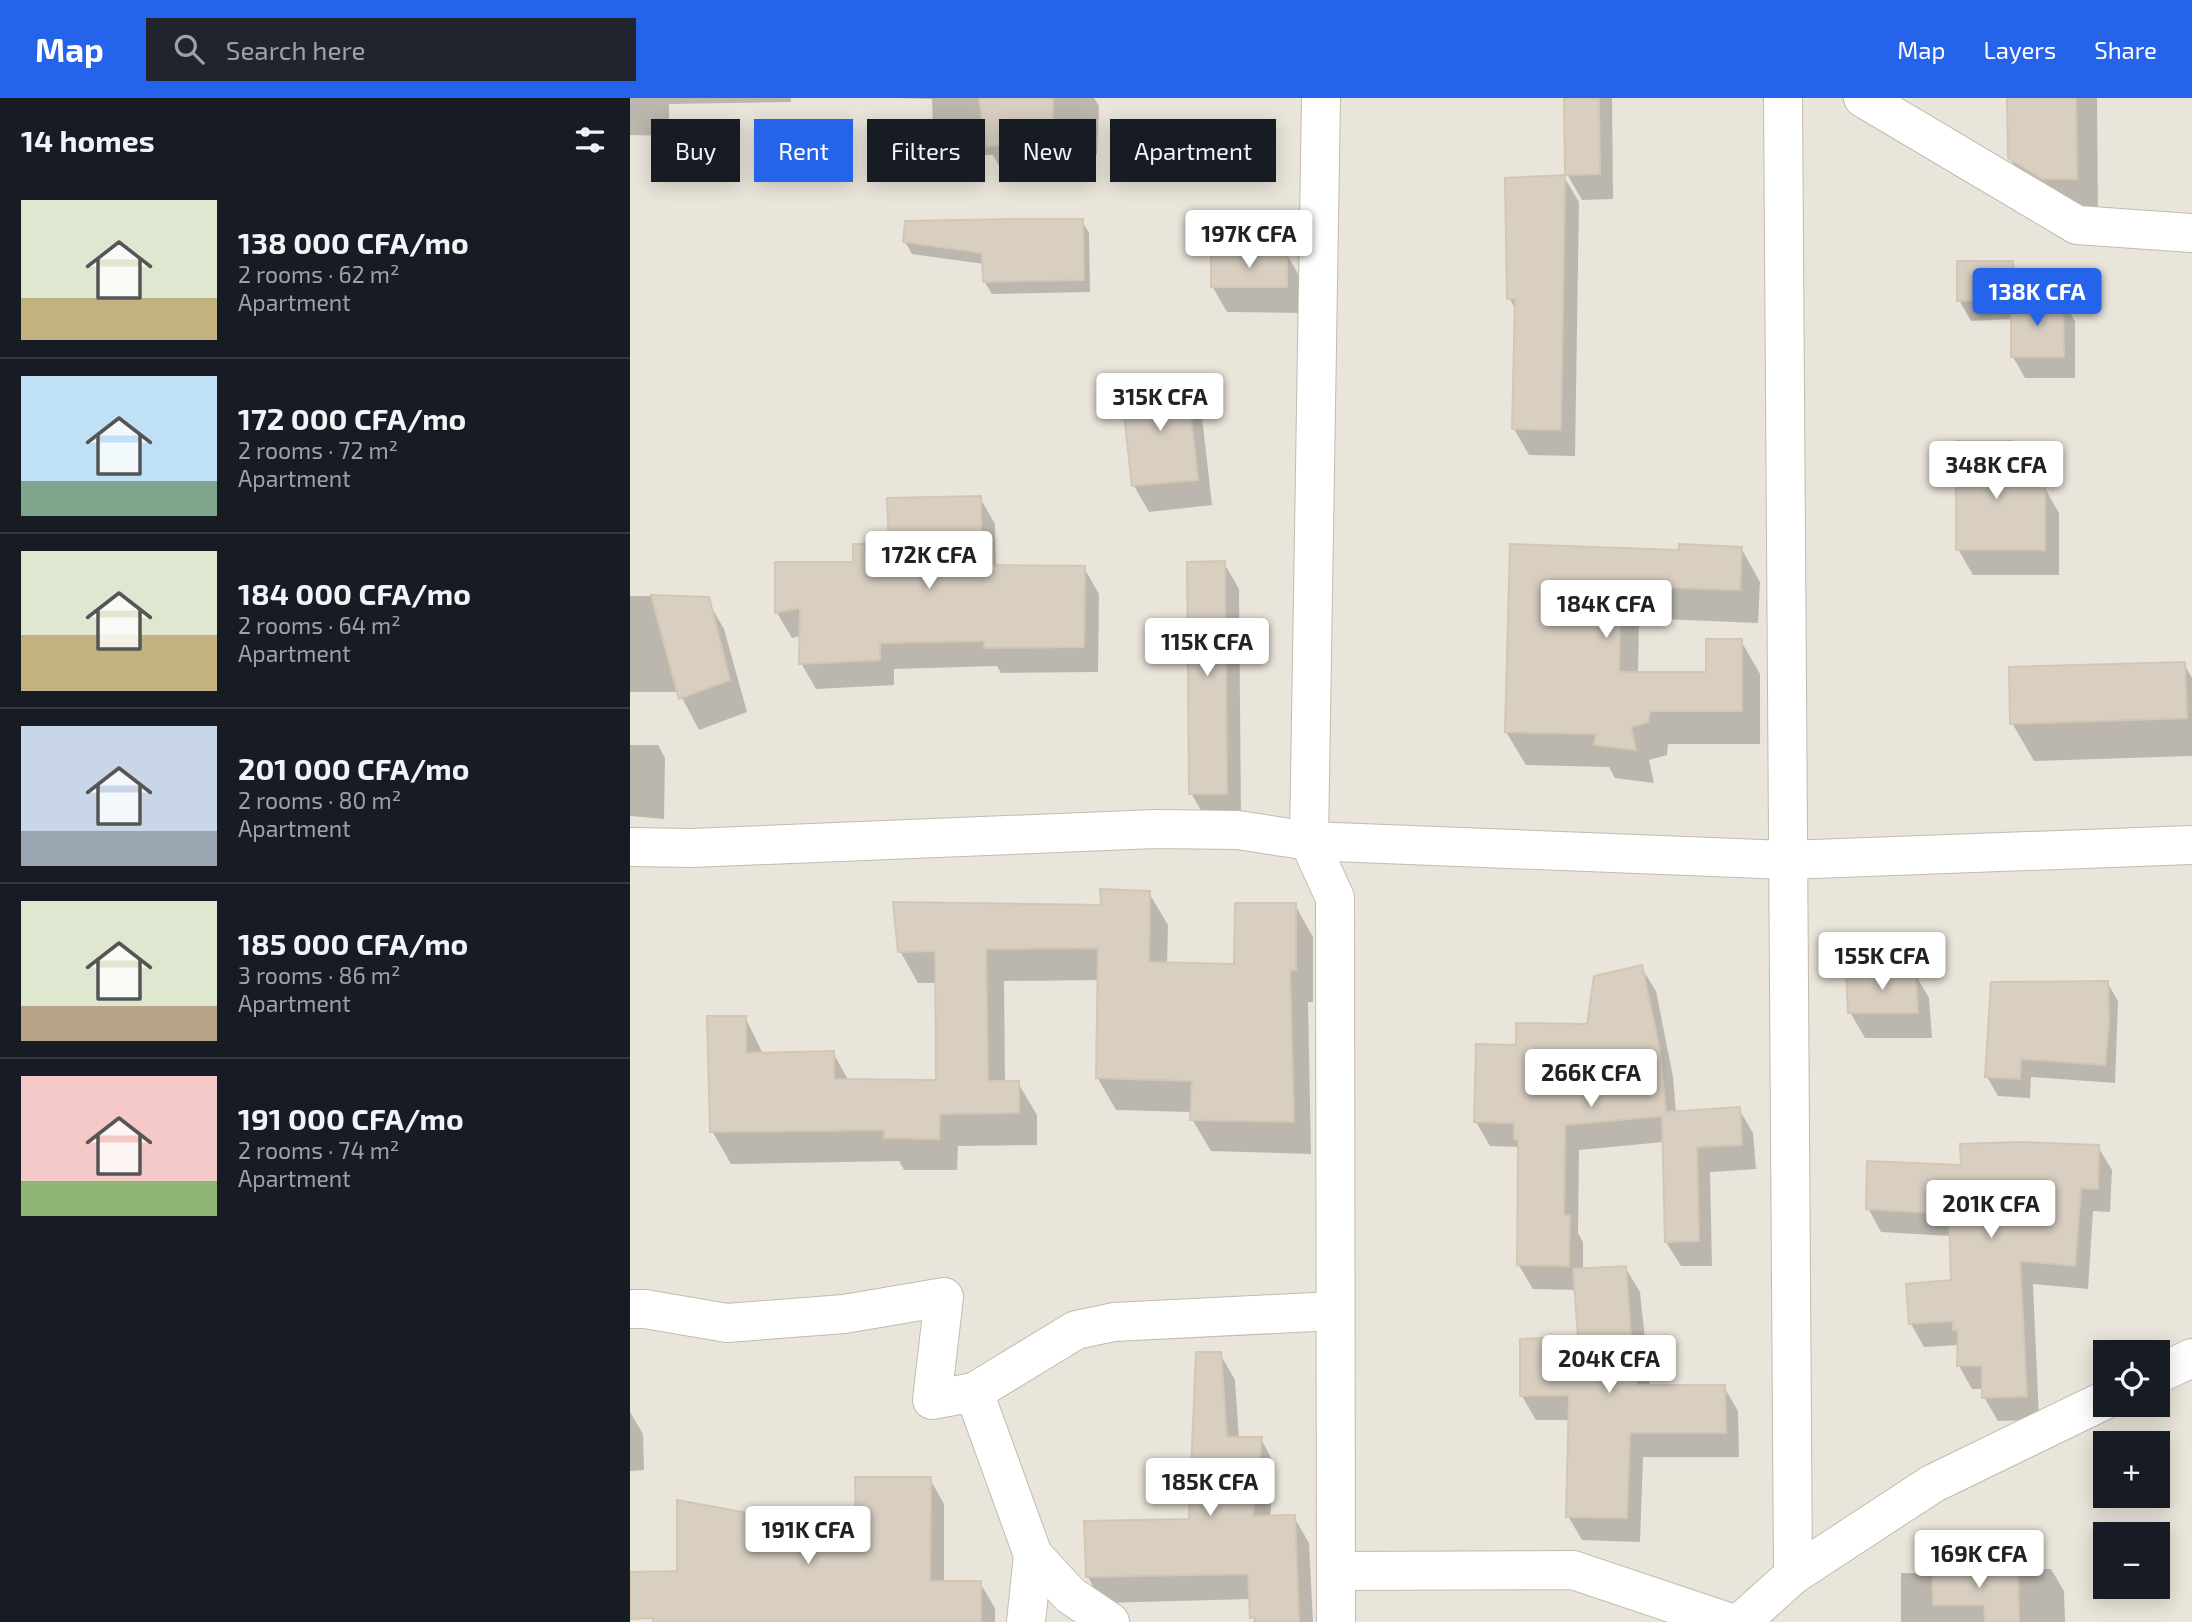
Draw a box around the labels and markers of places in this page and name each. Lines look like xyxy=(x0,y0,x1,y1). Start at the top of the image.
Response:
pin: 197K CFA xyxy=(1177,211,1321,270)
pin: 138K CFA xyxy=(1965,268,2109,328)
pin: 315K CFA xyxy=(1088,374,1232,433)
pin: 348K CFA xyxy=(1924,442,2068,501)
pin: 172K CFA xyxy=(857,532,1001,591)
pin: 184K CFA xyxy=(1534,580,1678,640)
pin: 115K CFA xyxy=(1135,618,1279,678)
pin: 155K CFA xyxy=(1810,932,1954,992)
pin: 266K CFA xyxy=(1519,1049,1663,1109)
pin: 201K CFA xyxy=(1919,1180,2063,1240)
pin: 204K CFA xyxy=(1537,1336,1681,1395)
pin: 185K CFA xyxy=(1138,1458,1282,1518)
pin: 191K CFA xyxy=(736,1506,880,1566)
pin: 169K CFA xyxy=(1907,1530,2051,1590)

